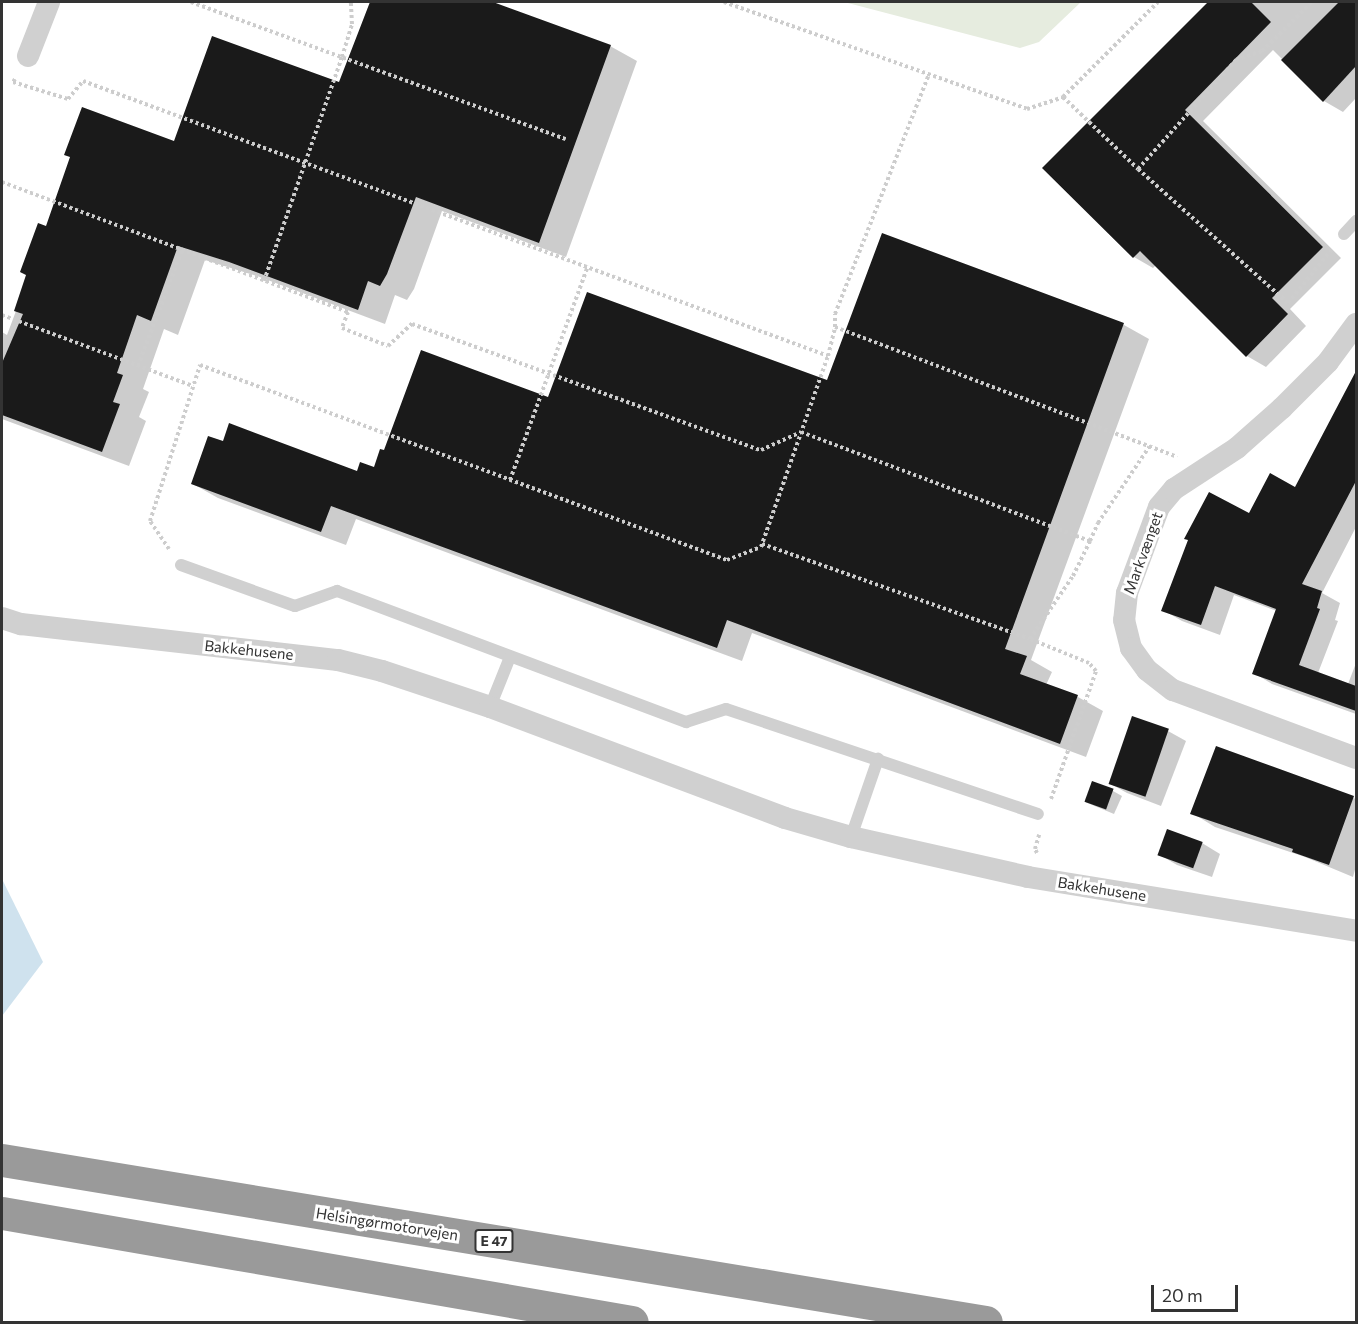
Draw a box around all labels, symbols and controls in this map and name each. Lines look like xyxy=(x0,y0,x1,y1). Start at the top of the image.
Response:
street label: Markvænget xyxy=(1120,509,1166,597)
street label: Bakkehusene xyxy=(204,636,294,664)
street label: Bakkehusene xyxy=(1056,873,1148,905)
street label: Helsingørmotorvejen xyxy=(315,1204,459,1244)
road number: E 47 xyxy=(473,1230,515,1252)
scale bar xyxy=(1154,1273,1241,1311)
text: 20 m xyxy=(1162,1284,1203,1306)

